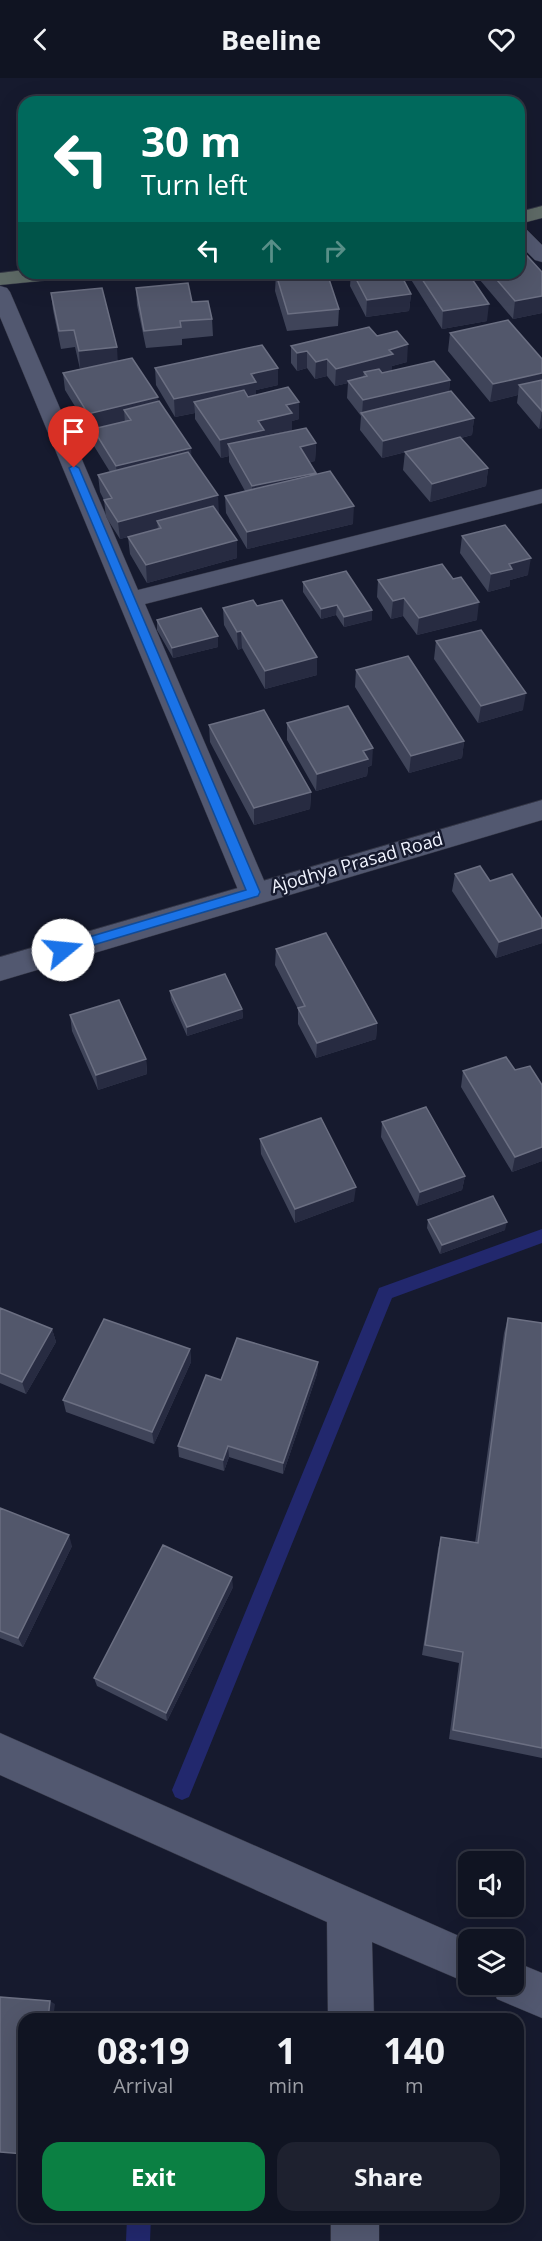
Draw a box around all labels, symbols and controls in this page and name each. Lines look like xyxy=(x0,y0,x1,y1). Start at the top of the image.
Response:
text: Beeline xyxy=(221,21,321,58)
icon: back xyxy=(24,23,57,56)
icon: heart xyxy=(485,23,518,56)
text: 30 m xyxy=(141,112,241,169)
icon: left xyxy=(42,120,120,198)
text: Turn left xyxy=(141,166,248,203)
icon: left xyxy=(192,234,225,267)
icon: ahead xyxy=(255,234,288,267)
icon: right xyxy=(318,234,351,267)
pin xyxy=(48,406,99,468)
icon: arrive xyxy=(57,415,90,448)
street label: Ajodhya Prasad Road xyxy=(268,826,446,898)
position arrow xyxy=(31,918,95,982)
map controls xyxy=(458,1851,524,1995)
button: sound xyxy=(458,1851,524,1917)
button: layers xyxy=(458,1929,524,1995)
text: 08:19 xyxy=(97,2026,190,2075)
text: 1 xyxy=(276,2026,297,2075)
text: 140 xyxy=(383,2026,445,2075)
text: Arrival xyxy=(113,2072,173,2099)
text: min xyxy=(268,2072,304,2099)
text: m xyxy=(405,2072,423,2099)
button: Exit xyxy=(42,2142,265,2211)
button: Share xyxy=(277,2142,500,2211)

